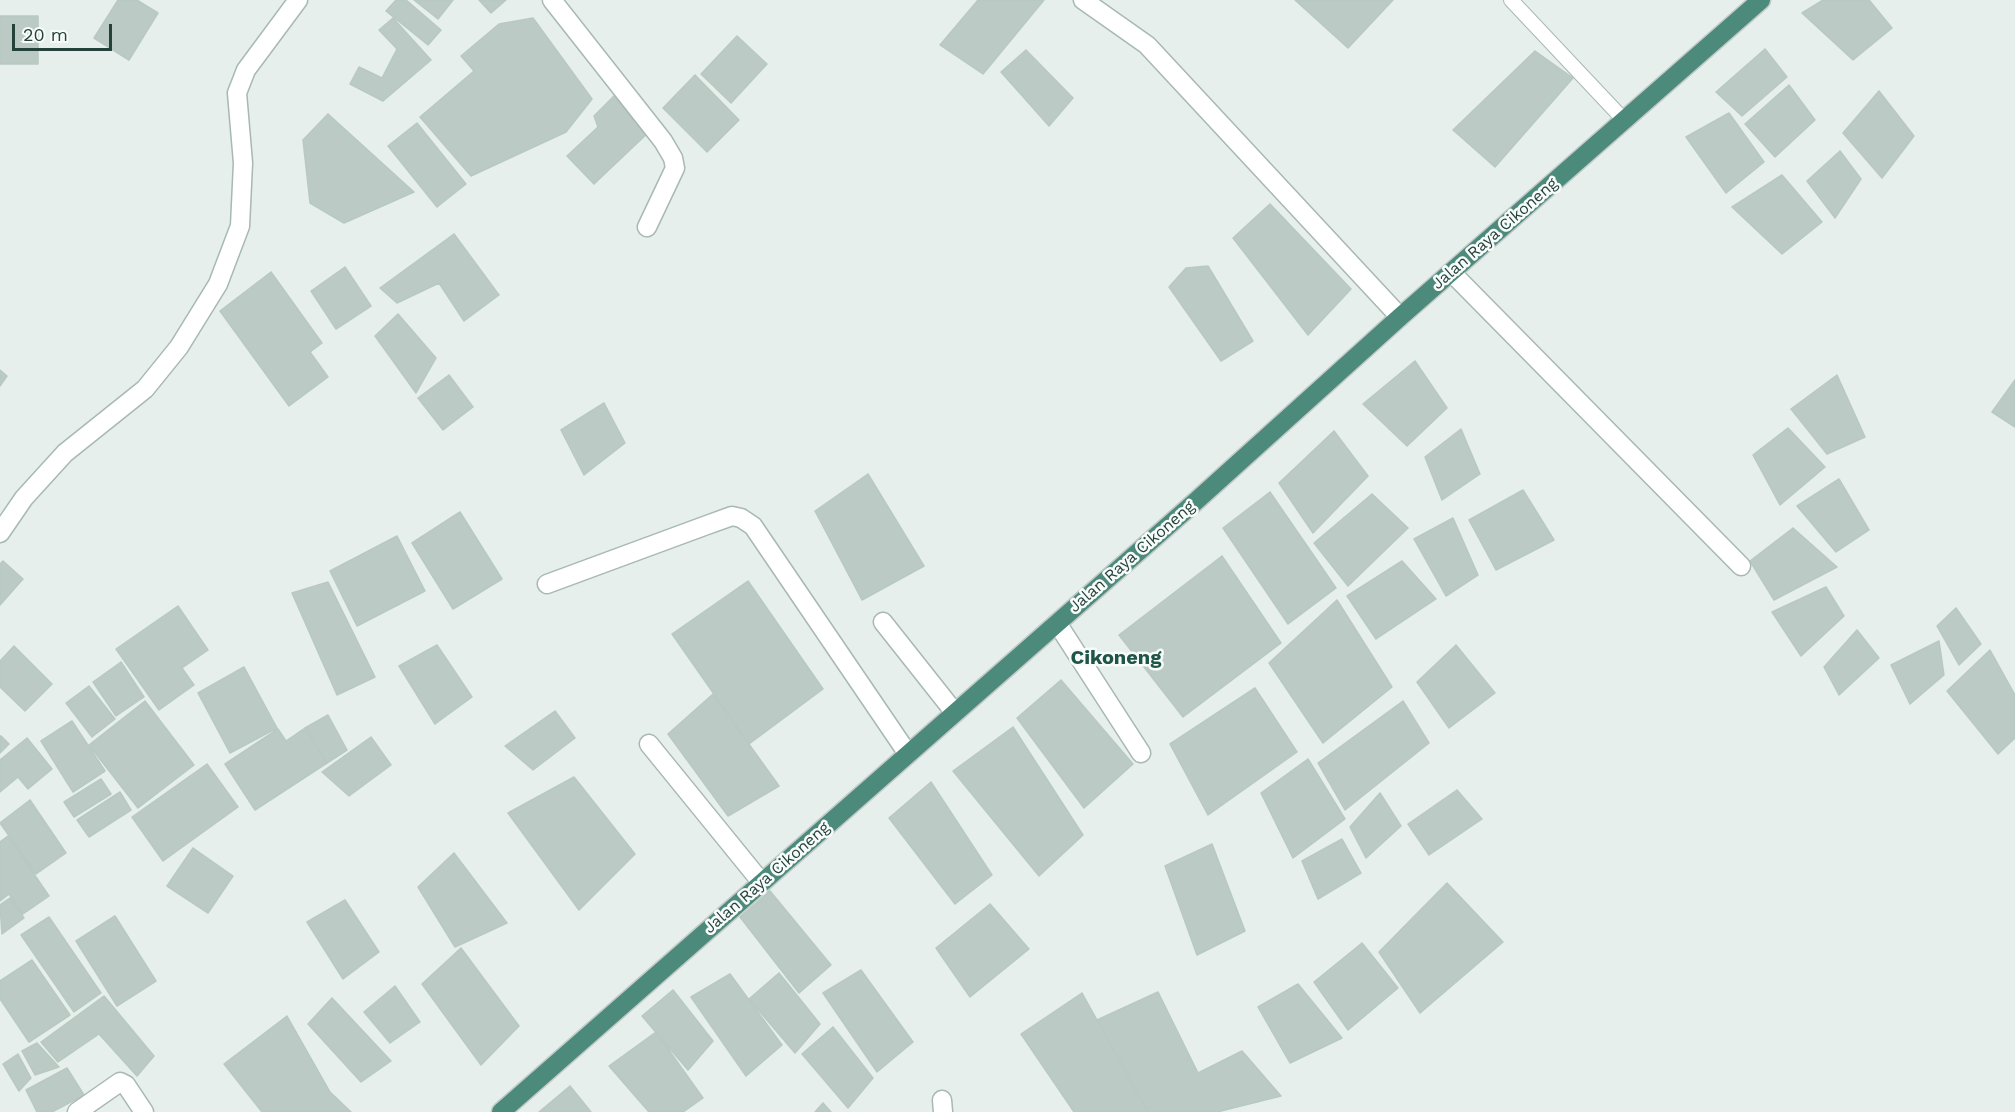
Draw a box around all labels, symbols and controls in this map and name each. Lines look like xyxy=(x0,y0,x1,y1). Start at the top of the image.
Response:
scale bar xyxy=(15,12,116,50)
text: 20 m xyxy=(23,24,68,45)
street label: Jalan Raya Cikoneng xyxy=(1428,174,1562,294)
street label: Jalan Raya Cikoneng xyxy=(1065,497,1199,617)
district label: Cikoneng xyxy=(1071,646,1161,670)
street label: Jalan Raya Cikoneng xyxy=(700,818,834,938)

